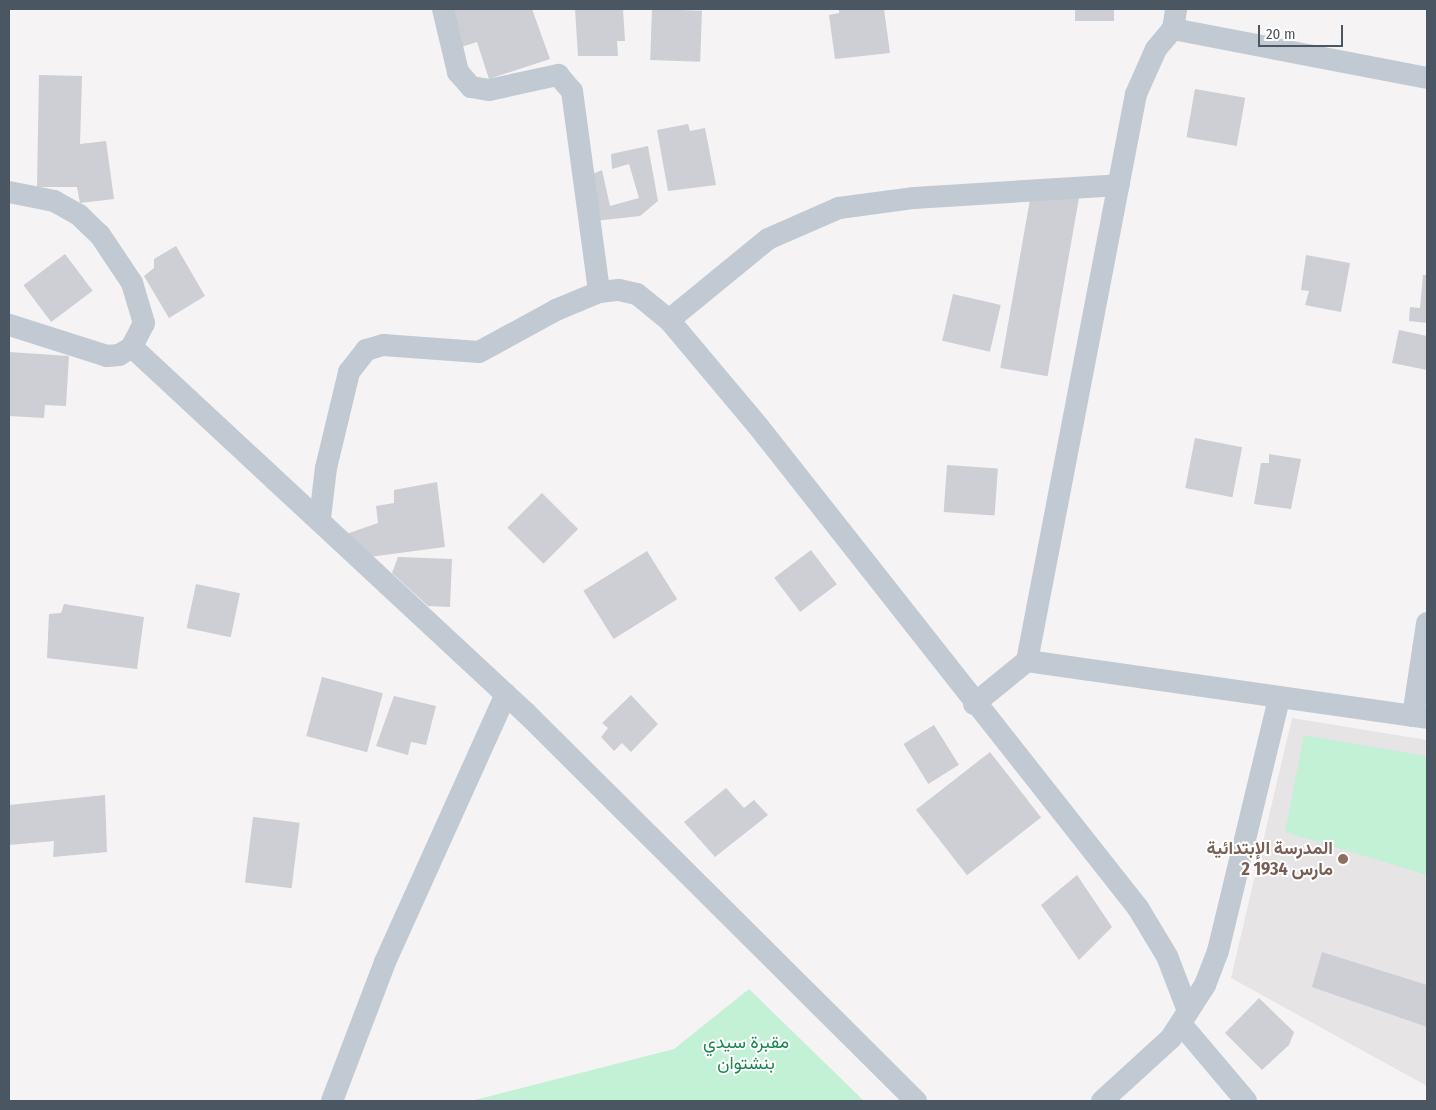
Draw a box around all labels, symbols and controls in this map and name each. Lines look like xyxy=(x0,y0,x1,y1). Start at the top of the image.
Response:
scale bar xyxy=(1261,15,1346,47)
text: 20 m xyxy=(1266,25,1296,43)
place label: المدرسة الإبتدائية 2 مارس 1934 xyxy=(1207,838,1333,881)
marker: المدرسة الإبتدائية 2 مارس 1934 xyxy=(1337,853,1349,865)
park label: مقبرة سيدي بنشتوان xyxy=(703,1032,789,1074)

